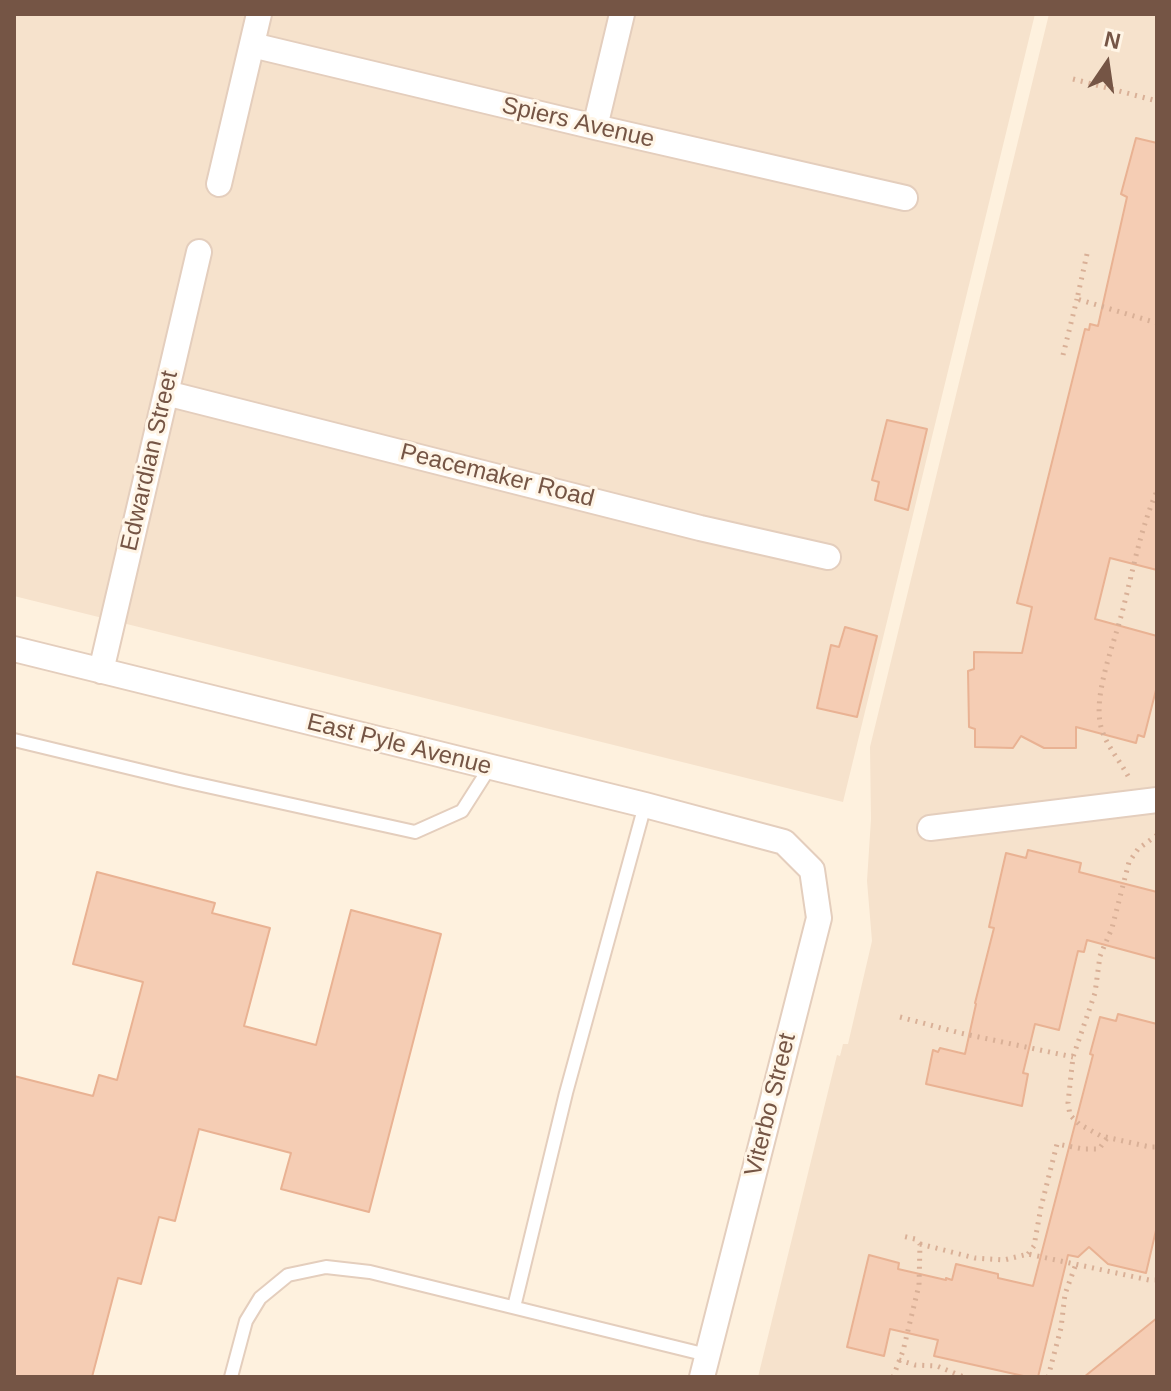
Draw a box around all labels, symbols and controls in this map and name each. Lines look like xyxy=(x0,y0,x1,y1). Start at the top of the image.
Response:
north arrow xyxy=(1067,24,1147,104)
text: N xyxy=(1102,26,1123,54)
street label: Spiers Avenue xyxy=(499,91,657,155)
street label: Edwardian Street xyxy=(115,368,185,554)
street label: Peacemaker Road xyxy=(397,438,597,514)
street label: East Pyle Avenue xyxy=(304,708,494,782)
street label: Viterbo Street xyxy=(739,1031,803,1179)

